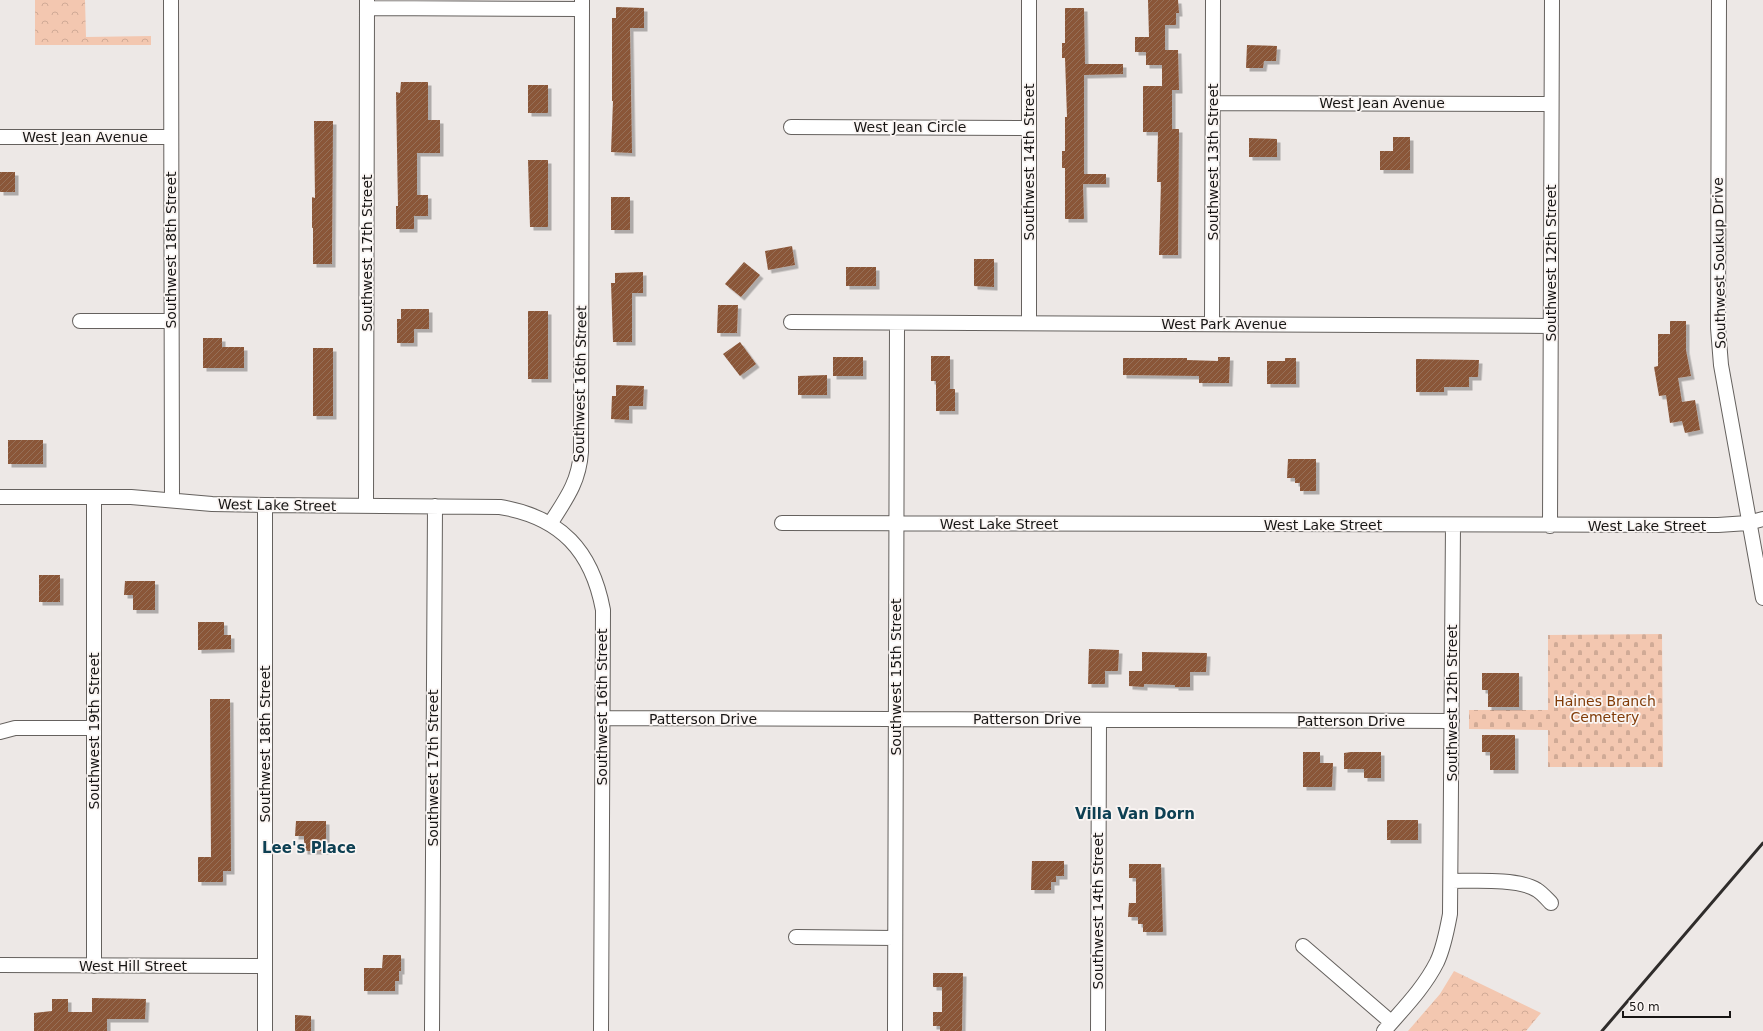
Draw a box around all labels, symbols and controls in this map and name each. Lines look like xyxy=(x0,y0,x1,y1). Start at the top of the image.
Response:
street label: Southwest 14th Street xyxy=(1021,83,1037,241)
street label: Southwest 13th Street xyxy=(1205,83,1221,241)
street label: West Jean Avenue xyxy=(1319,95,1445,111)
street label: West Jean Circle xyxy=(854,119,966,135)
street label: West Jean Avenue xyxy=(22,129,148,145)
street label: Southwest 18th Street xyxy=(163,171,179,329)
street label: Southwest 17th Street xyxy=(359,174,375,332)
street label: Southwest Soukup Drive xyxy=(1710,177,1728,349)
street label: Southwest 12th Street xyxy=(1543,184,1559,342)
street label: Southwest 16th Street xyxy=(571,305,589,463)
street label: West Park Avenue xyxy=(1161,316,1287,332)
street label: West Lake Street xyxy=(218,496,337,514)
street label: West Lake Street xyxy=(940,516,1059,532)
street label: West Lake Street xyxy=(1264,517,1383,533)
street label: West Lake Street xyxy=(1588,518,1707,534)
street label: Southwest 15th Street xyxy=(888,598,904,756)
street label: Southwest 12th Street xyxy=(1444,624,1460,782)
street label: Southwest 16th Street xyxy=(594,628,610,786)
street label: Southwest 19th Street xyxy=(86,652,102,810)
street label: Southwest 18th Street xyxy=(257,665,273,823)
street label: Southwest 17th Street xyxy=(425,689,441,847)
park label: Haines Branch Cemetery xyxy=(1554,693,1656,725)
street label: Patterson Drive xyxy=(649,711,757,727)
street label: Patterson Drive xyxy=(973,711,1081,727)
street label: Patterson Drive xyxy=(1297,713,1405,729)
district label: Villa Van Dorn xyxy=(1075,805,1195,823)
street label: Southwest 14th Street xyxy=(1090,832,1106,990)
district label: Lee's Place xyxy=(262,839,356,857)
street label: West Hill Street xyxy=(79,958,188,974)
scale bar xyxy=(1623,993,1730,1019)
text: 50 m xyxy=(1629,1000,1660,1014)

